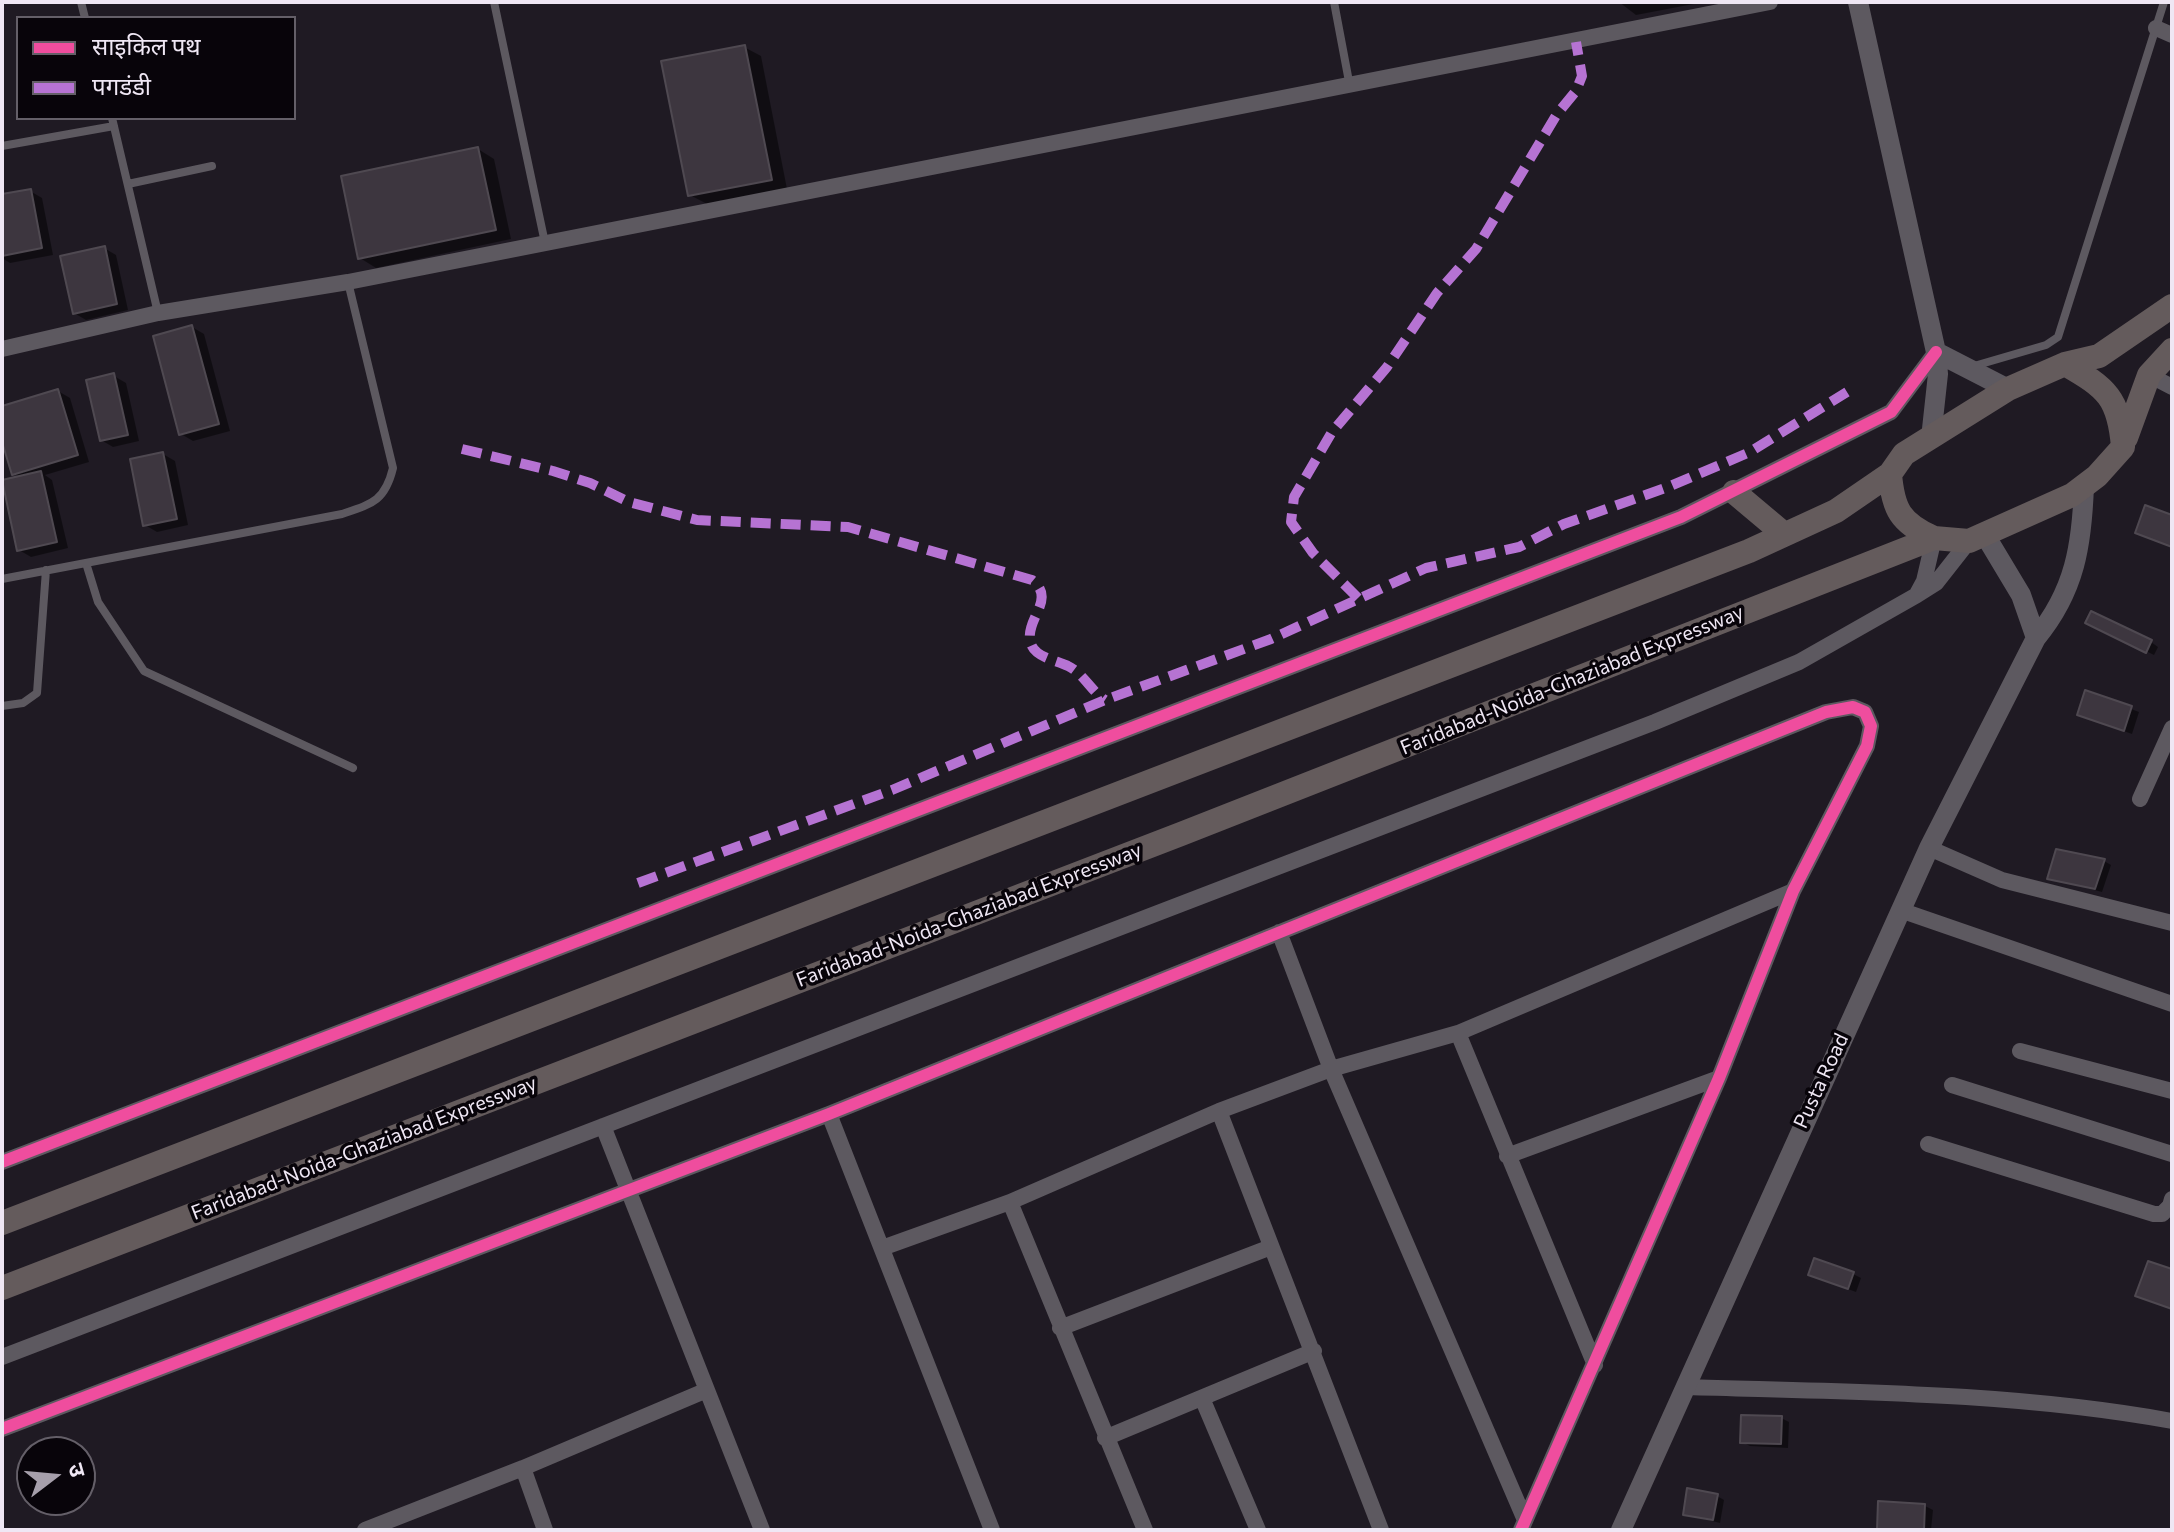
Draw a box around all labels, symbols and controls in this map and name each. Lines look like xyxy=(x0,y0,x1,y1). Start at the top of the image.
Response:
legend xyxy=(16,16,296,120)
text: साइकिल पथ xyxy=(92,31,201,60)
text: पगडंडी xyxy=(92,71,151,100)
street label: Faridabad-Noida-Ghaziabad Expressway xyxy=(1397,600,1747,760)
street label: Faridabad-Noida-Ghaziabad Expressway xyxy=(793,838,1145,992)
street label: Pusta Road xyxy=(1789,1030,1853,1132)
street label: Faridabad-Noida-Ghaziabad Expressway xyxy=(188,1071,540,1225)
north arrow xyxy=(16,1436,96,1516)
text: उ xyxy=(63,1460,92,1480)

